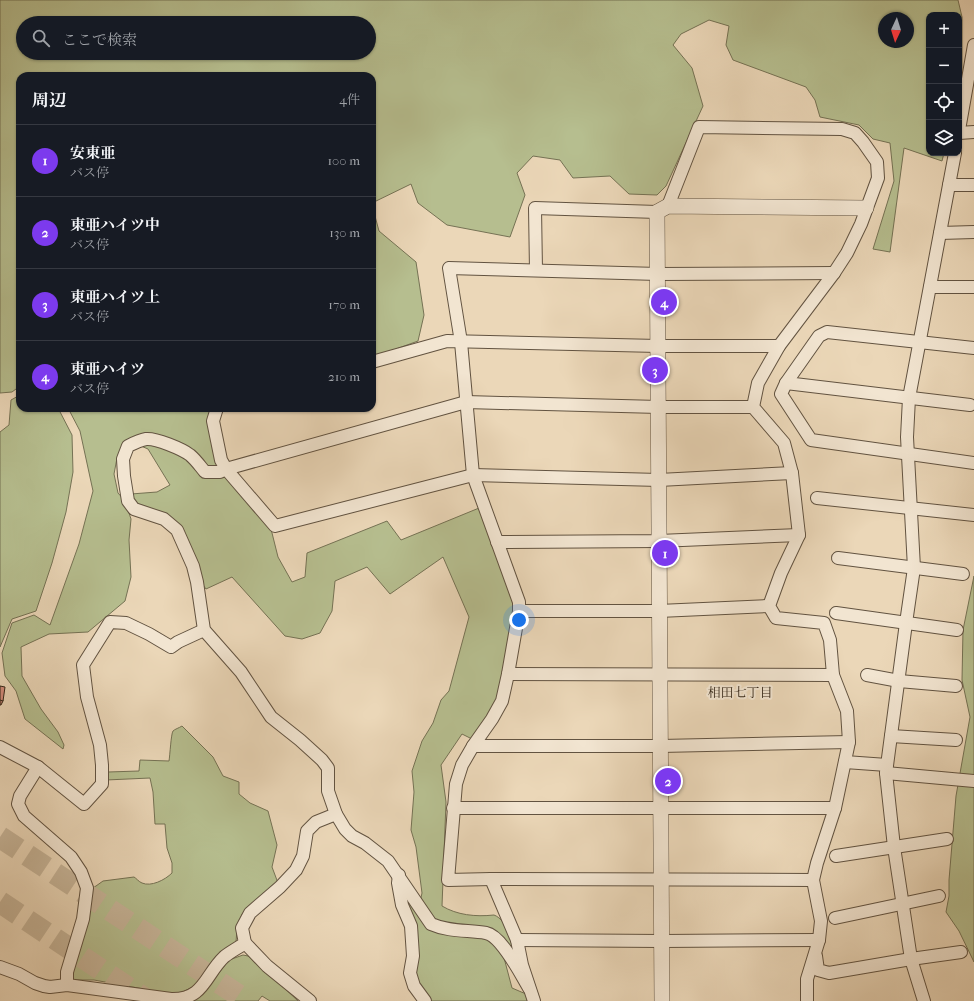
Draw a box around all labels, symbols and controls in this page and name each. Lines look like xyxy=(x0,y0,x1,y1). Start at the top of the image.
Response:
north arrow xyxy=(878,12,914,48)
map controls xyxy=(926,12,962,156)
button: + xyxy=(926,12,962,48)
search box xyxy=(16,16,376,60)
icon: search xyxy=(30,27,52,49)
text: ここで検索 xyxy=(62,31,137,49)
button: − xyxy=(926,48,962,84)
button: locate xyxy=(926,84,962,120)
text: 周辺 xyxy=(32,90,66,110)
text: 4件 xyxy=(339,92,360,107)
button: layers xyxy=(926,120,962,156)
text: 安東亜 xyxy=(70,144,115,162)
text: 1 xyxy=(43,153,47,168)
text: 100 m xyxy=(327,153,360,168)
text: バス停 xyxy=(70,165,109,180)
text: 東亜ハイツ中 xyxy=(70,216,160,234)
text: 2 xyxy=(42,225,48,240)
text: 130 m xyxy=(329,225,360,240)
text: バス停 xyxy=(70,237,109,252)
pin: 4 xyxy=(651,287,677,317)
text: 東亜ハイツ上 xyxy=(70,288,160,306)
text: 3 xyxy=(42,297,48,312)
text: 170 m xyxy=(328,297,360,312)
text: バス停 xyxy=(70,309,109,324)
pin: 3 xyxy=(642,355,668,385)
text: 東亜ハイツ xyxy=(70,360,145,378)
text: 4 xyxy=(41,369,49,384)
text: 210 m xyxy=(328,369,360,384)
text: バス停 xyxy=(70,381,109,396)
pin: 1 xyxy=(652,538,678,568)
your location xyxy=(509,610,529,630)
district label: 相田七丁目 xyxy=(707,685,773,700)
pin: 2 xyxy=(655,766,681,796)

